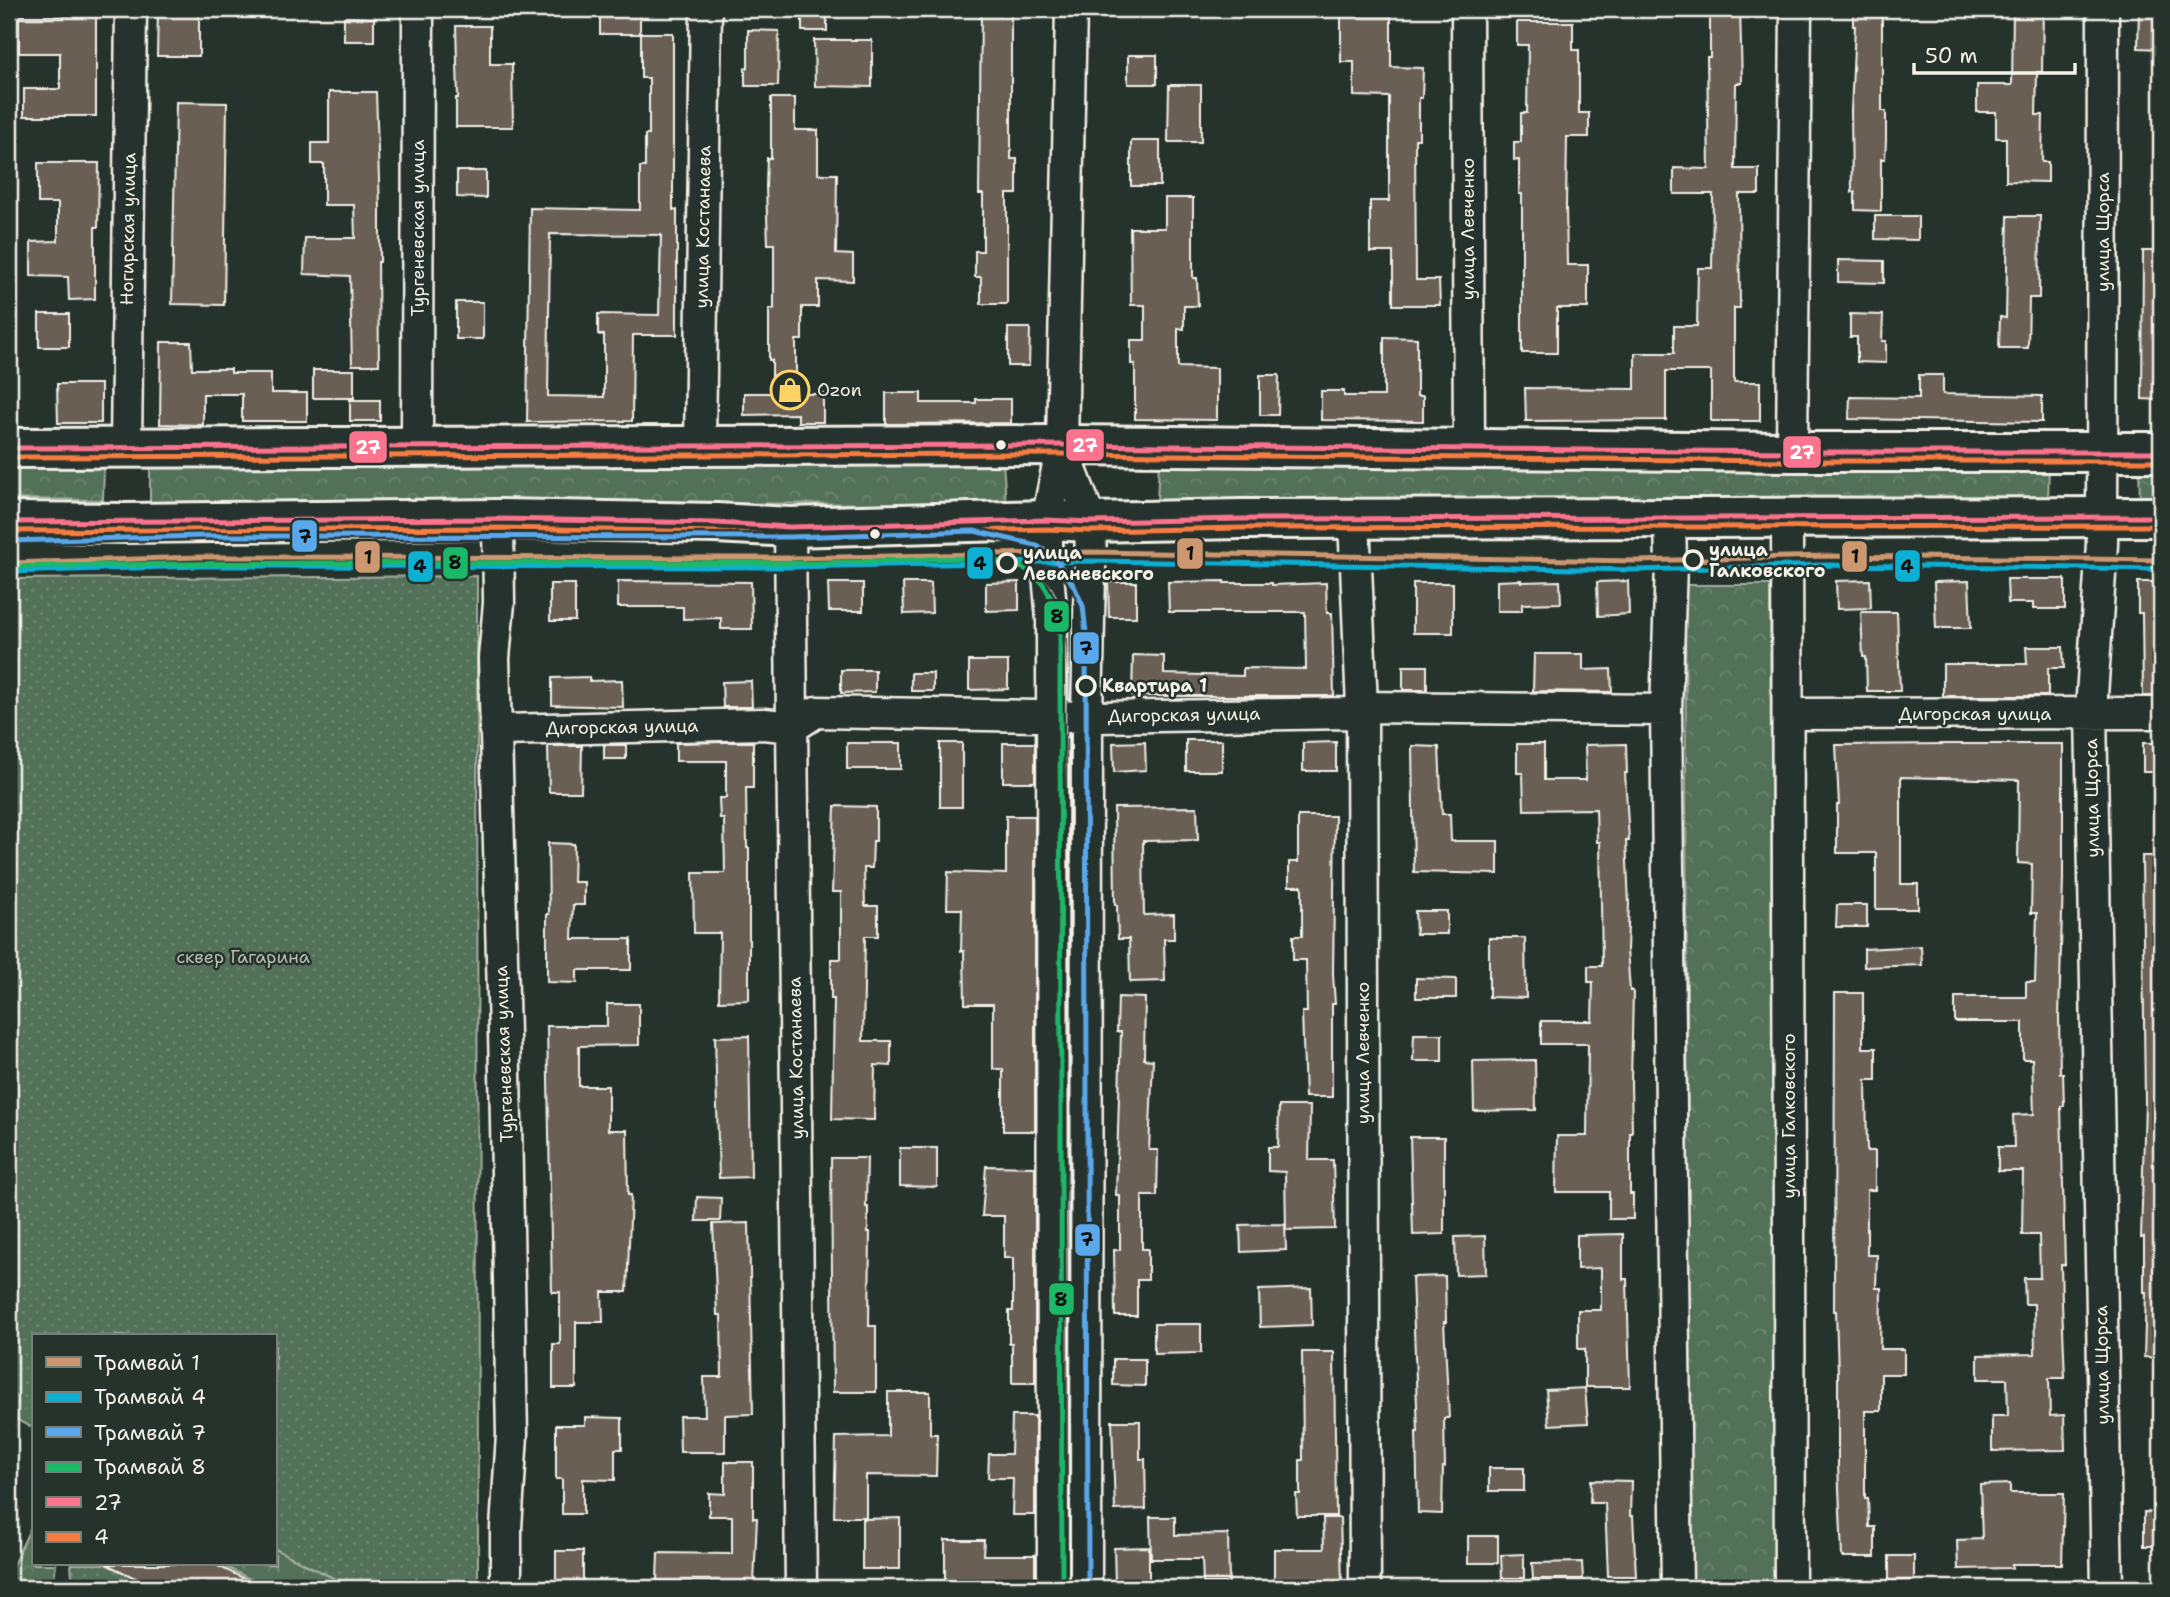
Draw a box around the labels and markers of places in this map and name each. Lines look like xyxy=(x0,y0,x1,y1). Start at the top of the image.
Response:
shop icon: Ozon xyxy=(769,369,811,411)
place label: Ozon xyxy=(817,378,862,402)
unlabelled marker xyxy=(994,438,1008,452)
unlabelled marker xyxy=(868,527,882,541)
place label: улица Галковского xyxy=(1709,538,1826,583)
place label: улица Леваневского xyxy=(1023,541,1154,586)
marker: улица Галковского xyxy=(1683,550,1703,570)
marker: улица Леваневского xyxy=(997,553,1017,573)
place label: Квартира 1 xyxy=(1102,674,1207,698)
marker: Квартира 1 xyxy=(1076,676,1096,696)

